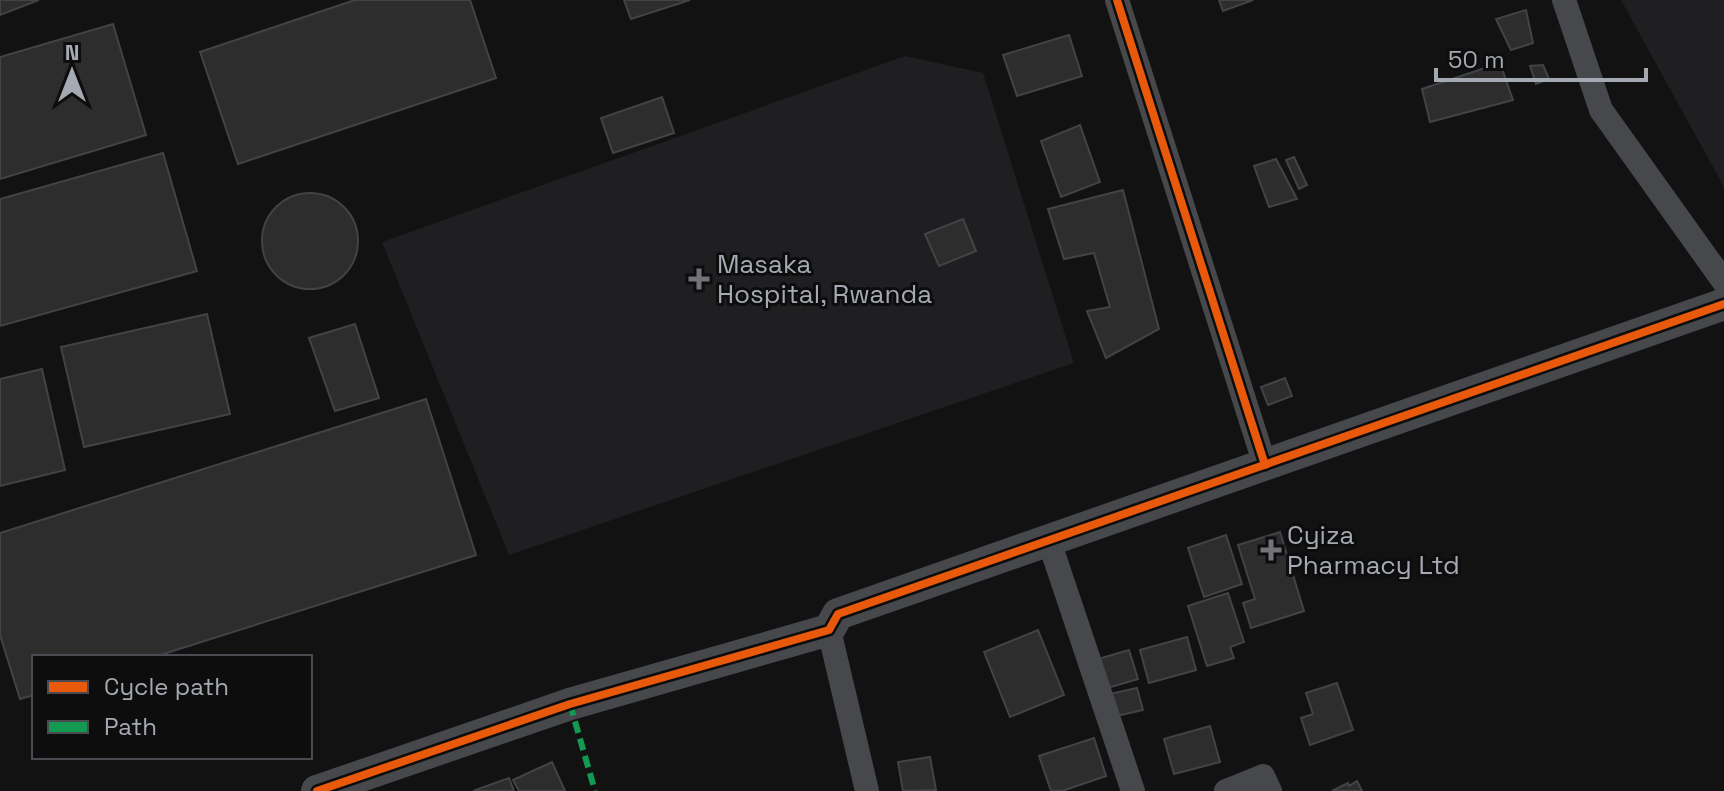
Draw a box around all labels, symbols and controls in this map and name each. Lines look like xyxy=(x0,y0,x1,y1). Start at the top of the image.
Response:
north arrow xyxy=(32,32,112,112)
scale bar xyxy=(1436,32,1646,82)
text: N xyxy=(65,38,79,66)
text: 50 m xyxy=(1448,44,1505,75)
place label: Masaka Hospital, Rwanda xyxy=(717,247,932,311)
marker: Masaka Hospital, Rwanda xyxy=(688,268,710,290)
place label: Cyiza Pharmacy Ltd xyxy=(1287,518,1460,582)
marker: Cyiza Pharmacy Ltd xyxy=(1262,541,1280,559)
legend xyxy=(32,655,312,759)
text: Cycle path xyxy=(104,671,229,702)
text: Path xyxy=(104,711,157,742)

